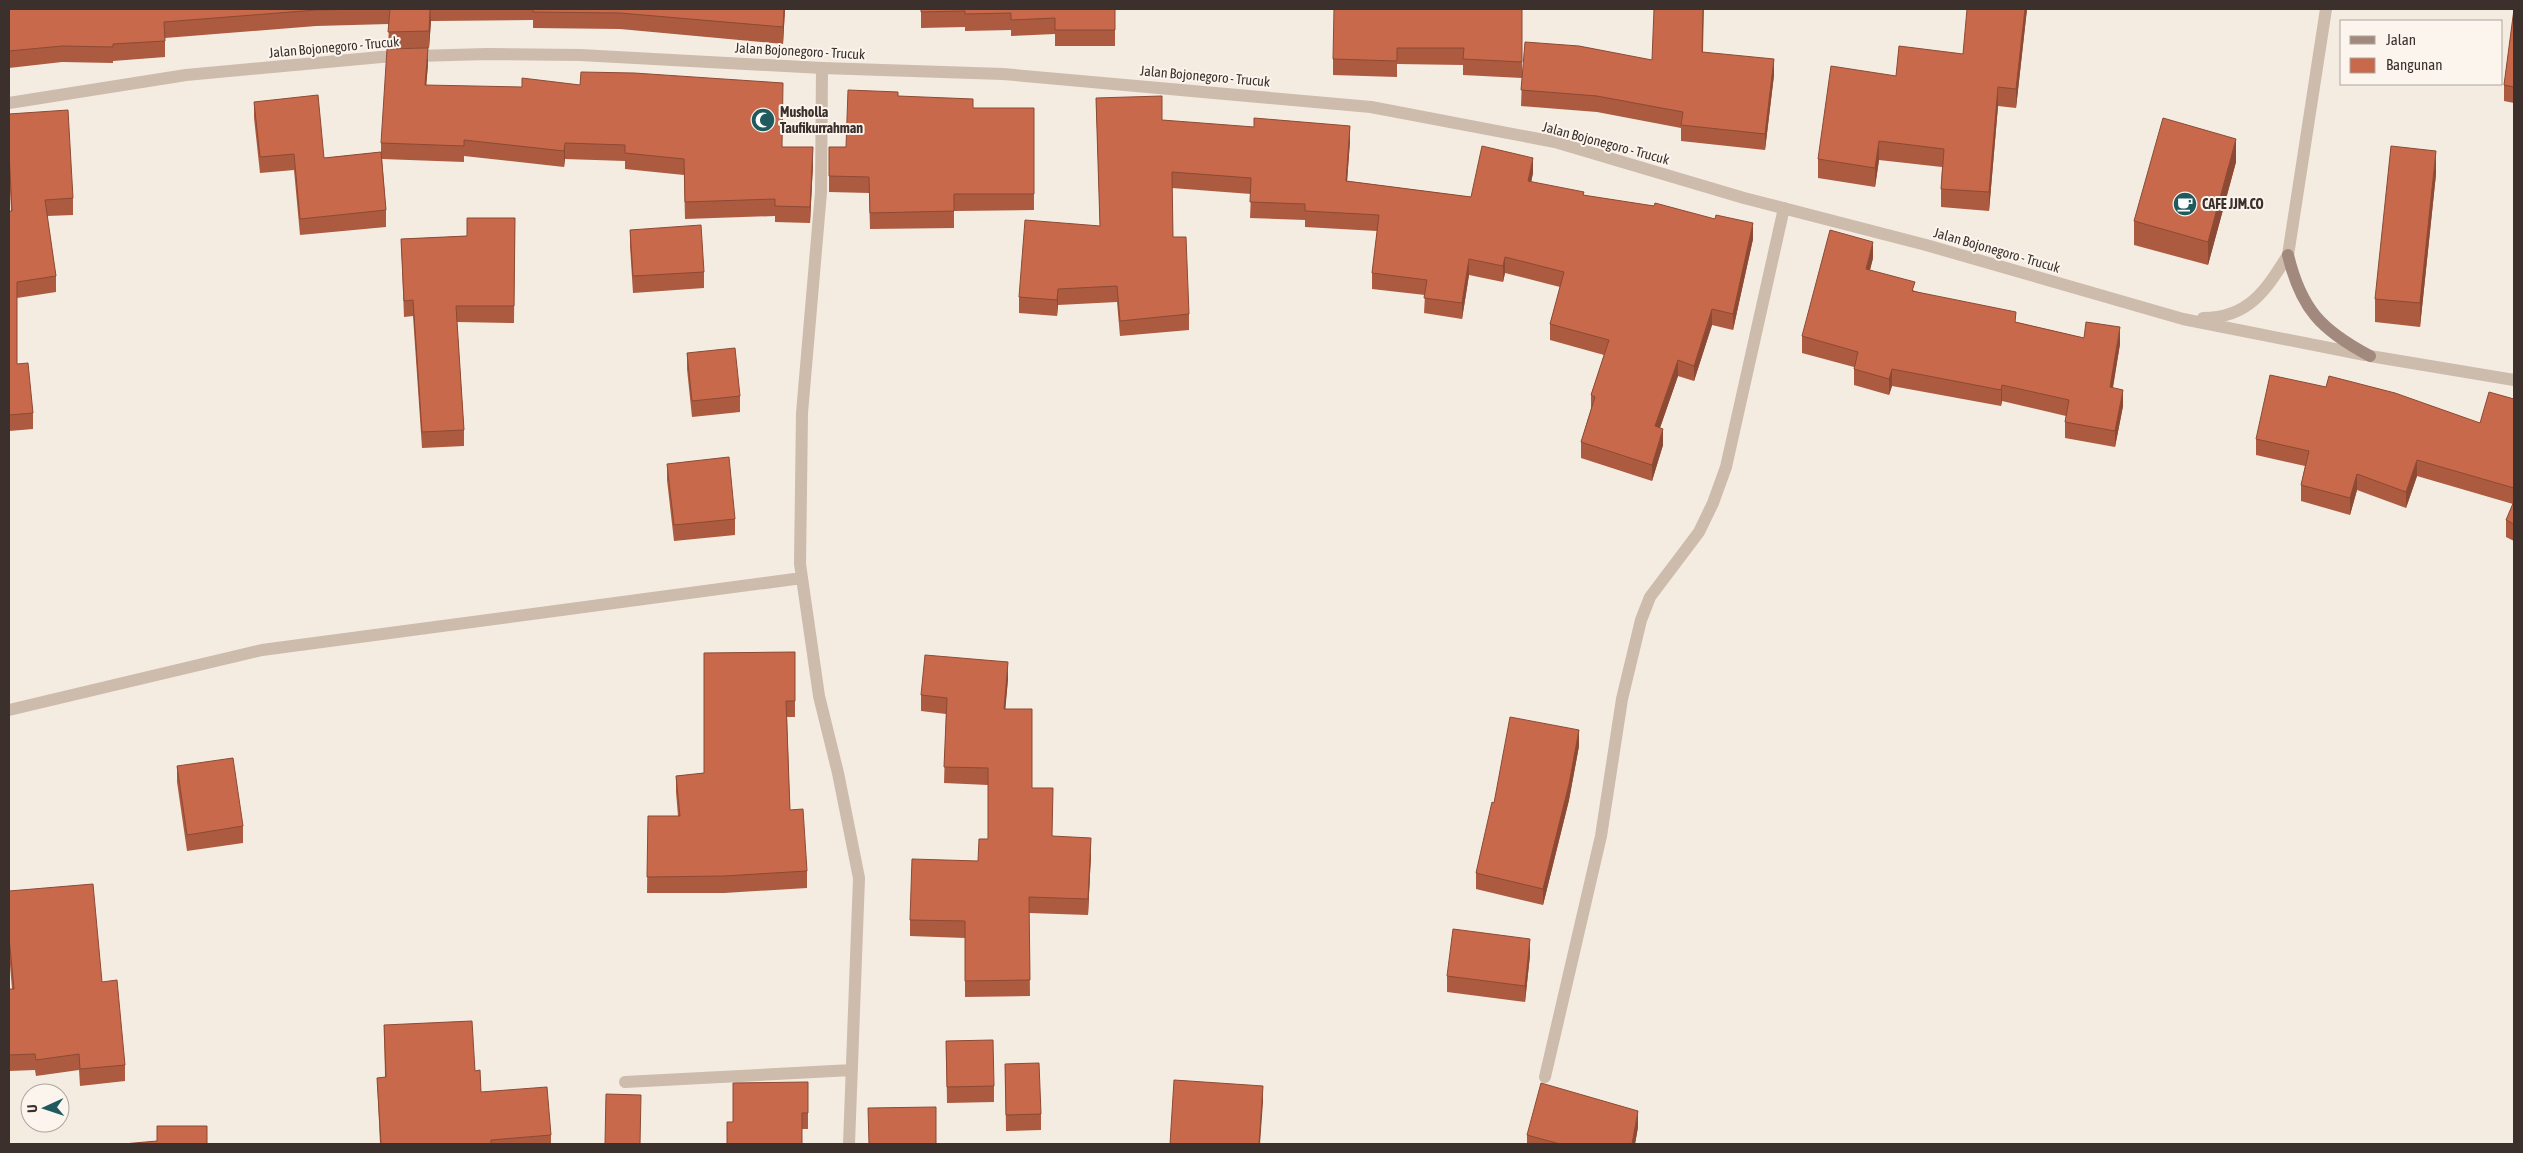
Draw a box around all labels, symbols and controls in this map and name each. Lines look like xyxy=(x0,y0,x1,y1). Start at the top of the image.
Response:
legend xyxy=(2340,20,2503,85)
text: Jalan xyxy=(2386,31,2416,48)
street label: Jalan Bojonegoro - Trucuk xyxy=(268,33,400,61)
street label: Jalan Bojonegoro - Trucuk xyxy=(734,40,866,62)
text: Bangunan xyxy=(2386,56,2443,73)
street label: Jalan Bojonegoro - Trucuk xyxy=(1139,62,1271,90)
place label: Musholla Taufikurrahman xyxy=(780,104,863,136)
mosque icon: Musholla Taufikurrahman xyxy=(750,107,776,133)
street label: Jalan Bojonegoro - Trucuk xyxy=(1541,118,1671,168)
cafe icon: CAFE JJM.CO xyxy=(2172,191,2198,217)
place label: CAFE JJM.CO xyxy=(2202,196,2264,212)
street label: Jalan Bojonegoro - Trucuk xyxy=(1932,224,2062,276)
north arrow xyxy=(20,1083,70,1133)
text: U xyxy=(24,1104,40,1113)

